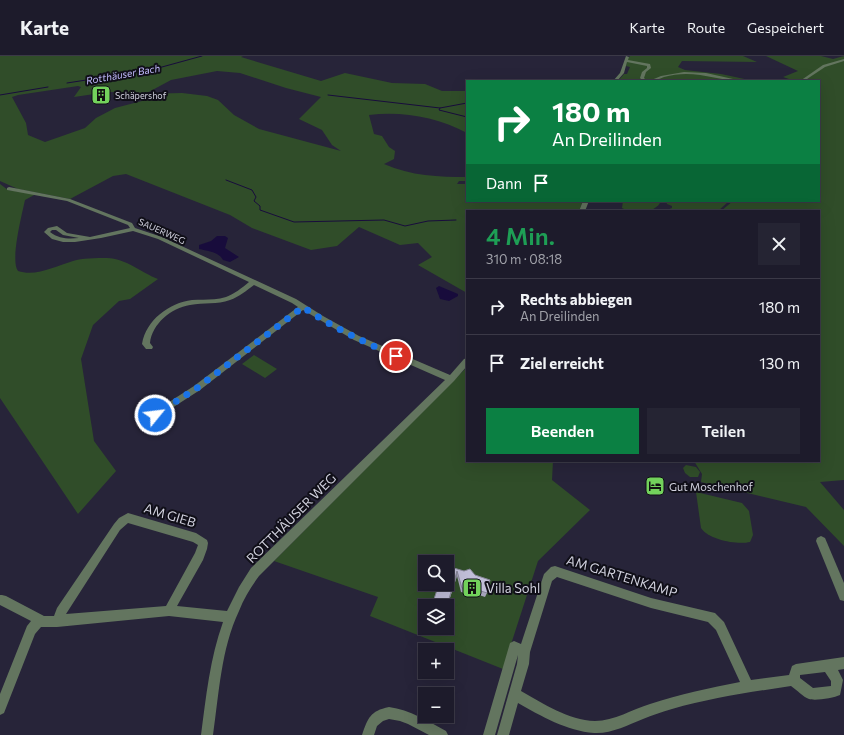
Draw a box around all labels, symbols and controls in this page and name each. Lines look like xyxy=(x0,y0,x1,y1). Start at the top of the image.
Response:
text: Karte xyxy=(20,16,69,39)
text: Karte xyxy=(630,19,665,36)
text: Route xyxy=(687,19,725,36)
text: Gespeichert xyxy=(747,19,824,36)
water label: Rotthäuser Bach xyxy=(85,62,161,86)
building icon: Schäpershof xyxy=(90,84,112,106)
place label: Schäpershof xyxy=(115,90,167,101)
text: 180 m xyxy=(552,94,630,128)
icon: right xyxy=(486,96,538,148)
text: An Dreilinden xyxy=(552,128,662,150)
icon: arrive xyxy=(530,172,552,194)
text: Dann xyxy=(486,174,522,192)
street label: SAUERWEG xyxy=(137,216,187,246)
text: 4 Min. xyxy=(486,221,555,250)
button: close xyxy=(758,223,800,265)
text: 310 m · 08:18 xyxy=(486,251,562,267)
text: Rechts abbiegen xyxy=(520,290,632,308)
icon: right xyxy=(486,296,508,318)
text: 180 m xyxy=(759,298,800,316)
text: An Dreilinden xyxy=(520,308,600,324)
pin xyxy=(379,339,413,373)
icon: arrive xyxy=(385,345,407,367)
icon: arrive xyxy=(486,352,508,374)
text: Ziel erreicht xyxy=(520,354,604,372)
text: 130 m xyxy=(759,354,800,372)
position arrow xyxy=(134,394,176,436)
button: Beenden xyxy=(486,408,639,454)
button: Teilen xyxy=(647,408,800,454)
street label: ROTTHÄUSER WEG xyxy=(243,470,339,566)
hotel icon: Gut Moschenhof xyxy=(644,475,666,497)
place label: Gut Moschenhof xyxy=(669,480,753,493)
street label: AM GIEB xyxy=(142,500,198,530)
street label: AM GARTENKAMP xyxy=(565,552,679,600)
map controls xyxy=(418,555,454,723)
button: search xyxy=(418,555,454,591)
building icon: Villa Sohl xyxy=(461,577,483,599)
place label: Villa Sohl xyxy=(486,580,540,596)
button: layers xyxy=(418,599,454,635)
button: + xyxy=(418,643,454,679)
button: − xyxy=(418,687,454,723)

